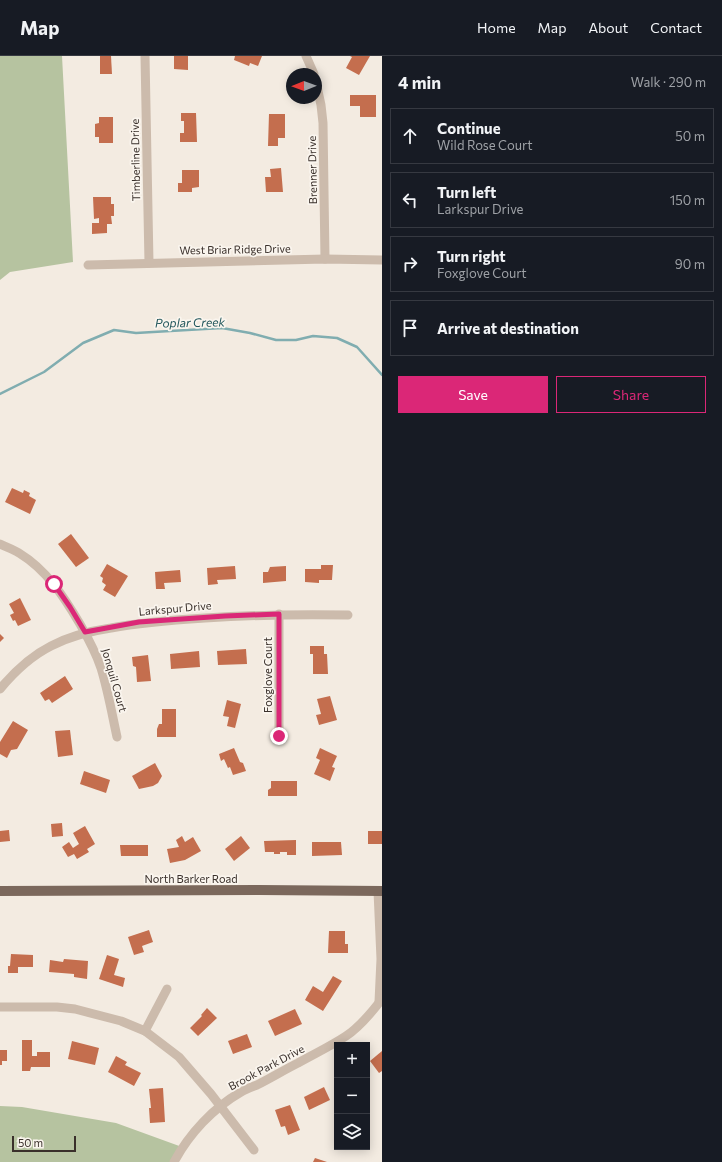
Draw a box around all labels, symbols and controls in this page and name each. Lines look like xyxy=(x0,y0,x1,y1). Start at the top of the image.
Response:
text: Map xyxy=(20,16,59,39)
text: Home xyxy=(477,19,516,36)
text: Map xyxy=(538,19,566,36)
text: About xyxy=(588,19,628,36)
text: Contact xyxy=(650,19,702,36)
north arrow xyxy=(286,68,322,104)
text: 4 min xyxy=(398,72,441,93)
text: Walk · 290 m xyxy=(631,74,706,90)
street label: Timberline Drive xyxy=(128,118,142,201)
text: Continue xyxy=(437,119,501,137)
icon: ahead xyxy=(399,125,421,147)
text: 50 m xyxy=(675,128,705,144)
street label: Brenner Drive xyxy=(305,135,319,204)
text: Wild Rose Court xyxy=(437,137,533,153)
text: Turn left xyxy=(437,183,496,201)
icon: left xyxy=(399,189,421,211)
text: 150 m xyxy=(670,192,705,208)
text: Larkspur Drive xyxy=(437,201,523,217)
street label: West Briar Ridge Drive xyxy=(179,242,291,256)
text: Turn right xyxy=(437,247,506,265)
icon: right xyxy=(399,253,421,275)
text: 90 m xyxy=(675,256,705,272)
text: Foxglove Court xyxy=(437,265,527,281)
water label: Poplar Creek xyxy=(155,314,226,330)
icon: arrive xyxy=(399,317,421,339)
text: Arrive at destination xyxy=(437,319,579,337)
button: Save xyxy=(398,376,548,413)
button: Share xyxy=(556,376,706,413)
route start xyxy=(45,575,63,593)
street label: Larkspur Drive xyxy=(138,598,212,618)
street label: Foxglove Court xyxy=(261,637,274,713)
street label: Jonquil Court xyxy=(99,647,130,714)
route end xyxy=(270,727,288,745)
street label: North Barker Road xyxy=(144,872,238,885)
street label: Brook Park Drive xyxy=(226,1041,306,1093)
map controls xyxy=(334,1042,370,1150)
button: + xyxy=(334,1042,370,1078)
button: − xyxy=(334,1078,370,1114)
button: layers xyxy=(334,1114,370,1150)
scale bar xyxy=(12,1134,76,1153)
text: 50 m xyxy=(18,1136,43,1149)

